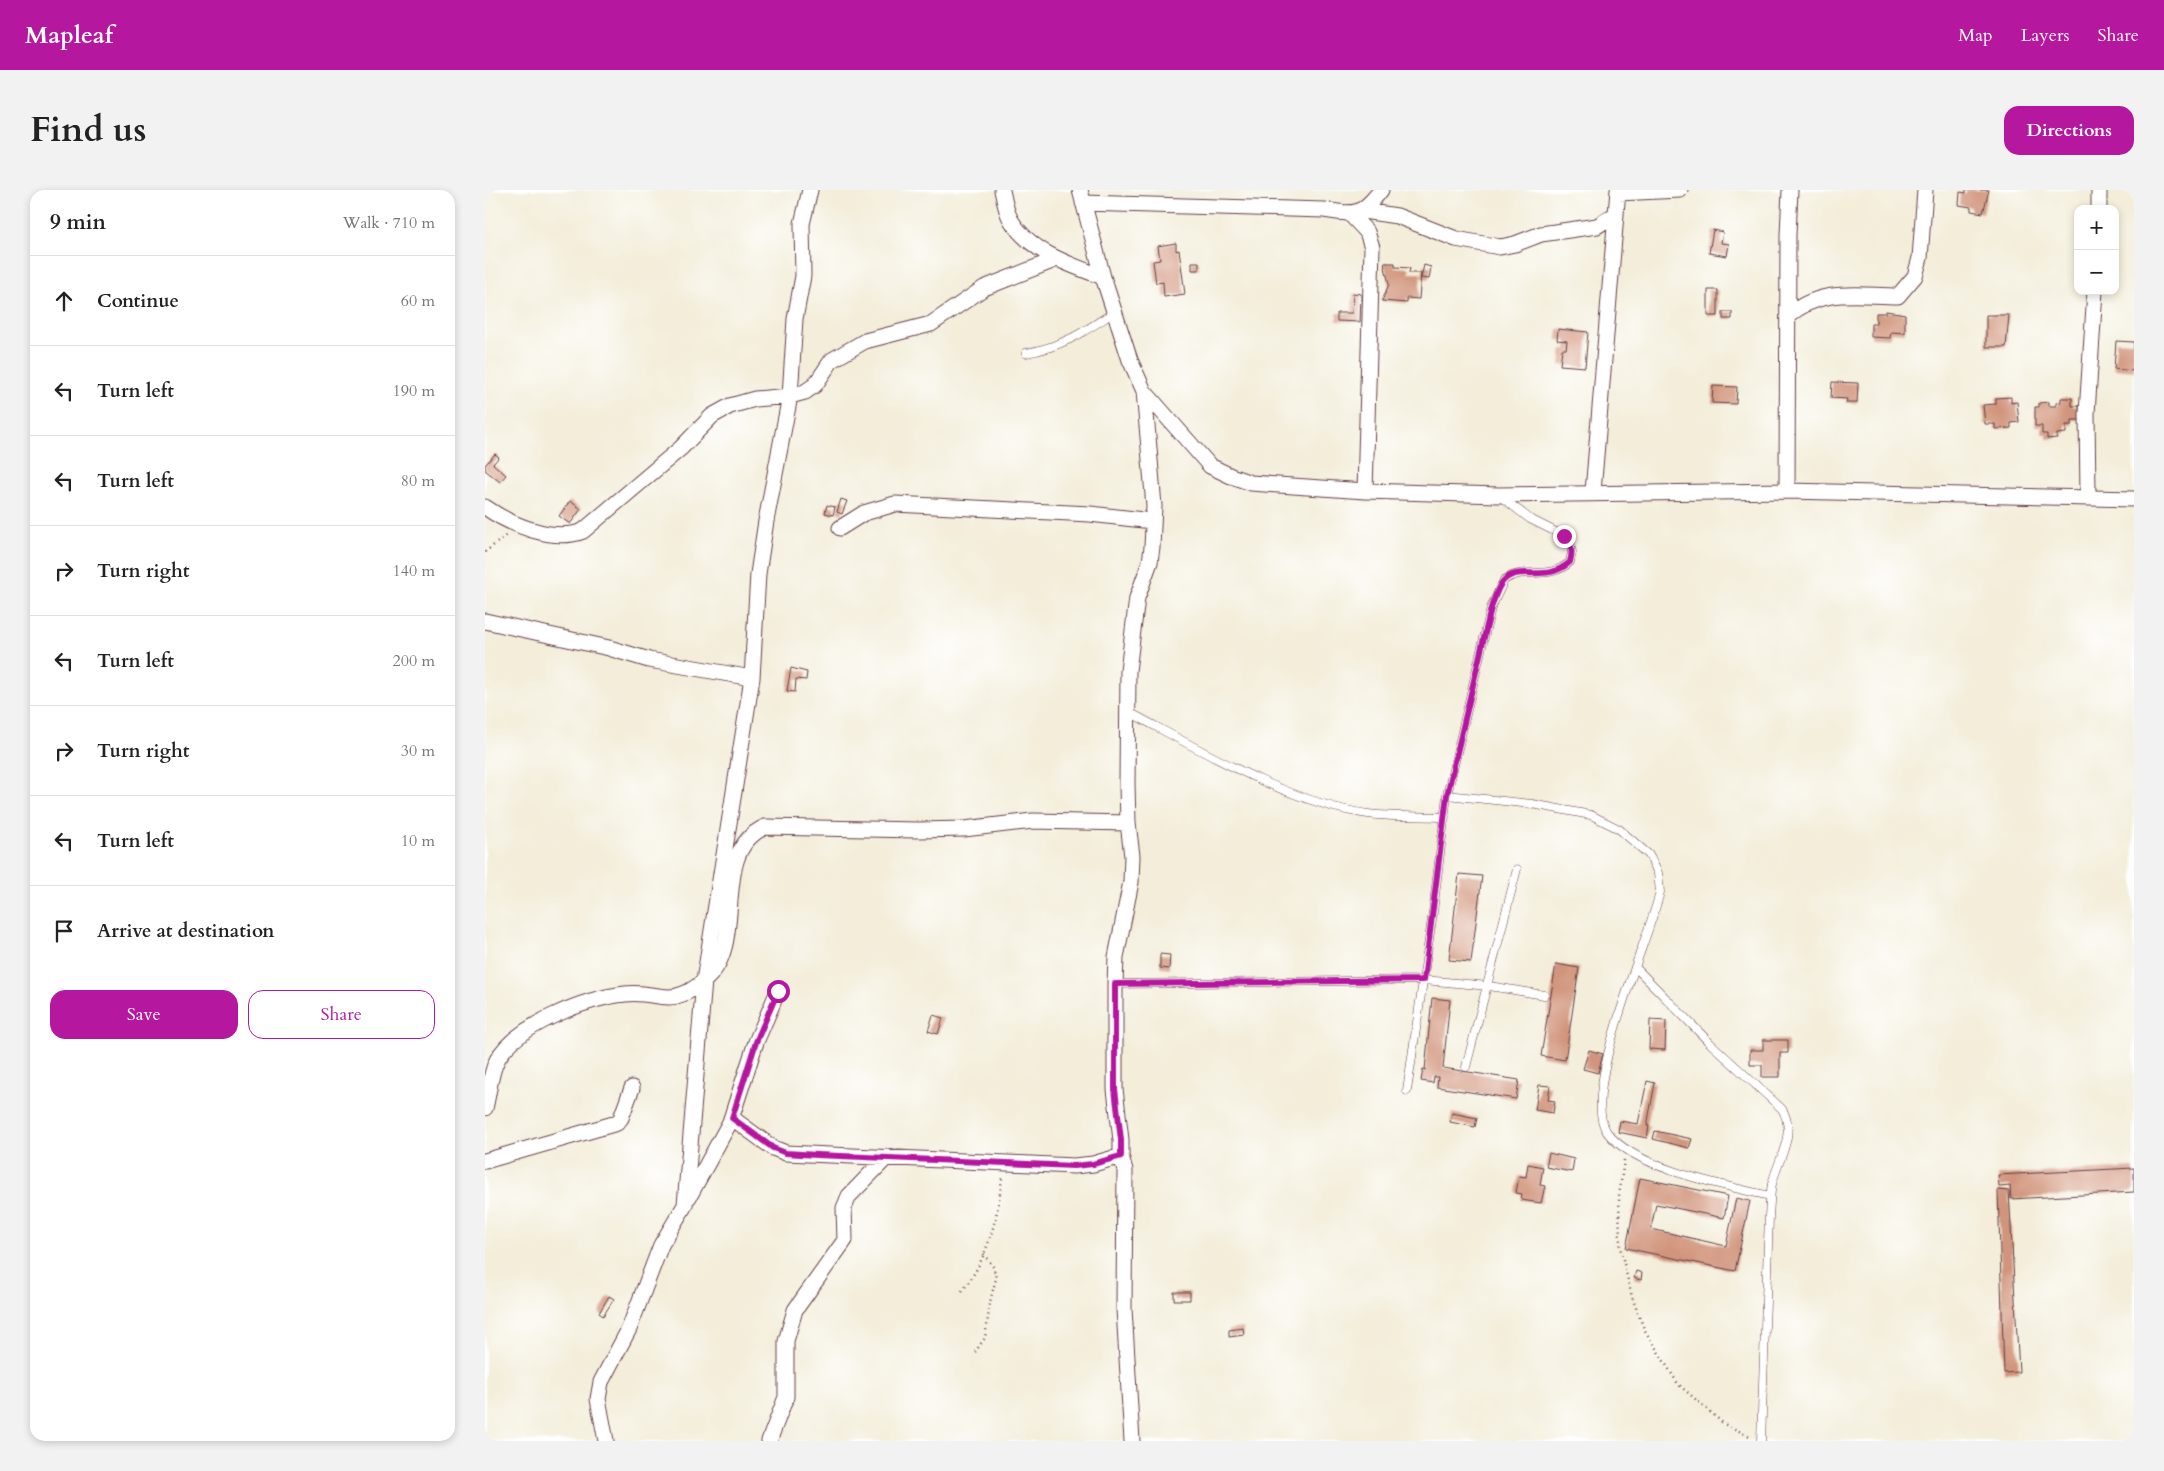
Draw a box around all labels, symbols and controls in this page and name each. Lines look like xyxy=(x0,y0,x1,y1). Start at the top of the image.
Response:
text: Mapleaf xyxy=(25,19,113,52)
text: Map xyxy=(1958,23,1993,48)
text: Layers xyxy=(2021,23,2070,48)
text: Share xyxy=(2098,23,2139,48)
text: Find us xyxy=(30,106,146,154)
button: Directions xyxy=(2004,106,2134,155)
map controls xyxy=(2074,205,2119,295)
button: + xyxy=(2074,205,2119,250)
text: 9 min xyxy=(50,208,106,237)
text: Walk · 710 m xyxy=(343,212,435,234)
button: − xyxy=(2074,250,2119,295)
icon: ahead xyxy=(50,287,78,315)
text: Continue xyxy=(97,288,179,314)
text: 60 m xyxy=(401,290,435,312)
icon: left xyxy=(50,377,78,405)
text: Turn left xyxy=(97,378,174,404)
text: 190 m xyxy=(393,380,435,402)
icon: left xyxy=(50,467,78,495)
text: Turn left xyxy=(97,468,174,494)
text: 80 m xyxy=(401,470,435,492)
route end xyxy=(1553,525,1576,548)
icon: right xyxy=(50,557,78,585)
text: Turn right xyxy=(97,558,189,584)
text: 140 m xyxy=(393,560,435,582)
icon: left xyxy=(50,647,78,675)
text: Turn left xyxy=(97,648,174,674)
text: 200 m xyxy=(393,650,435,672)
icon: right xyxy=(50,737,78,765)
text: Turn right xyxy=(97,738,189,764)
text: 30 m xyxy=(401,740,435,762)
icon: left xyxy=(50,827,78,855)
text: Turn left xyxy=(97,828,174,854)
text: 10 m xyxy=(401,830,435,852)
icon: arrive xyxy=(50,917,78,945)
text: Arrive at destination xyxy=(97,918,274,944)
route start xyxy=(767,980,790,1003)
button: Save xyxy=(50,990,238,1039)
button: Share xyxy=(248,990,435,1039)

